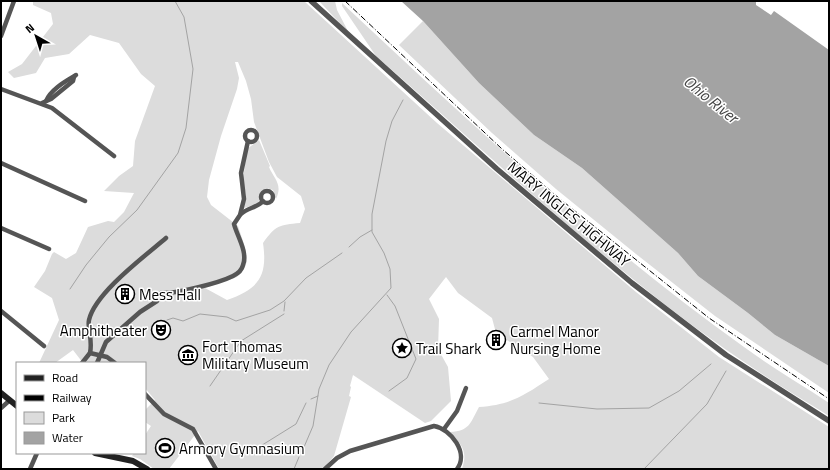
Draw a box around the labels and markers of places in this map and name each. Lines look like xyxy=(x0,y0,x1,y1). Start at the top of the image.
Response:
building icon: Mess Hall xyxy=(114,283,136,305)
place label: Mess Hall xyxy=(139,283,201,306)
place label: Amphitheater xyxy=(60,319,147,342)
theatre icon: Amphitheater xyxy=(150,319,172,341)
place label: Carmel Manor Nursing Home xyxy=(510,320,601,360)
building icon: Carmel Manor Nursing Home xyxy=(485,329,507,351)
place label: Fort Thomas Military Museum xyxy=(202,335,309,375)
place icon: Trail Shark xyxy=(391,337,413,359)
place label: Trail Shark xyxy=(416,337,481,360)
museum icon: Fort Thomas Military Museum xyxy=(177,344,199,366)
sports icon: Armory Gymnasium xyxy=(154,437,176,459)
place label: Armory Gymnasium xyxy=(179,437,305,460)

